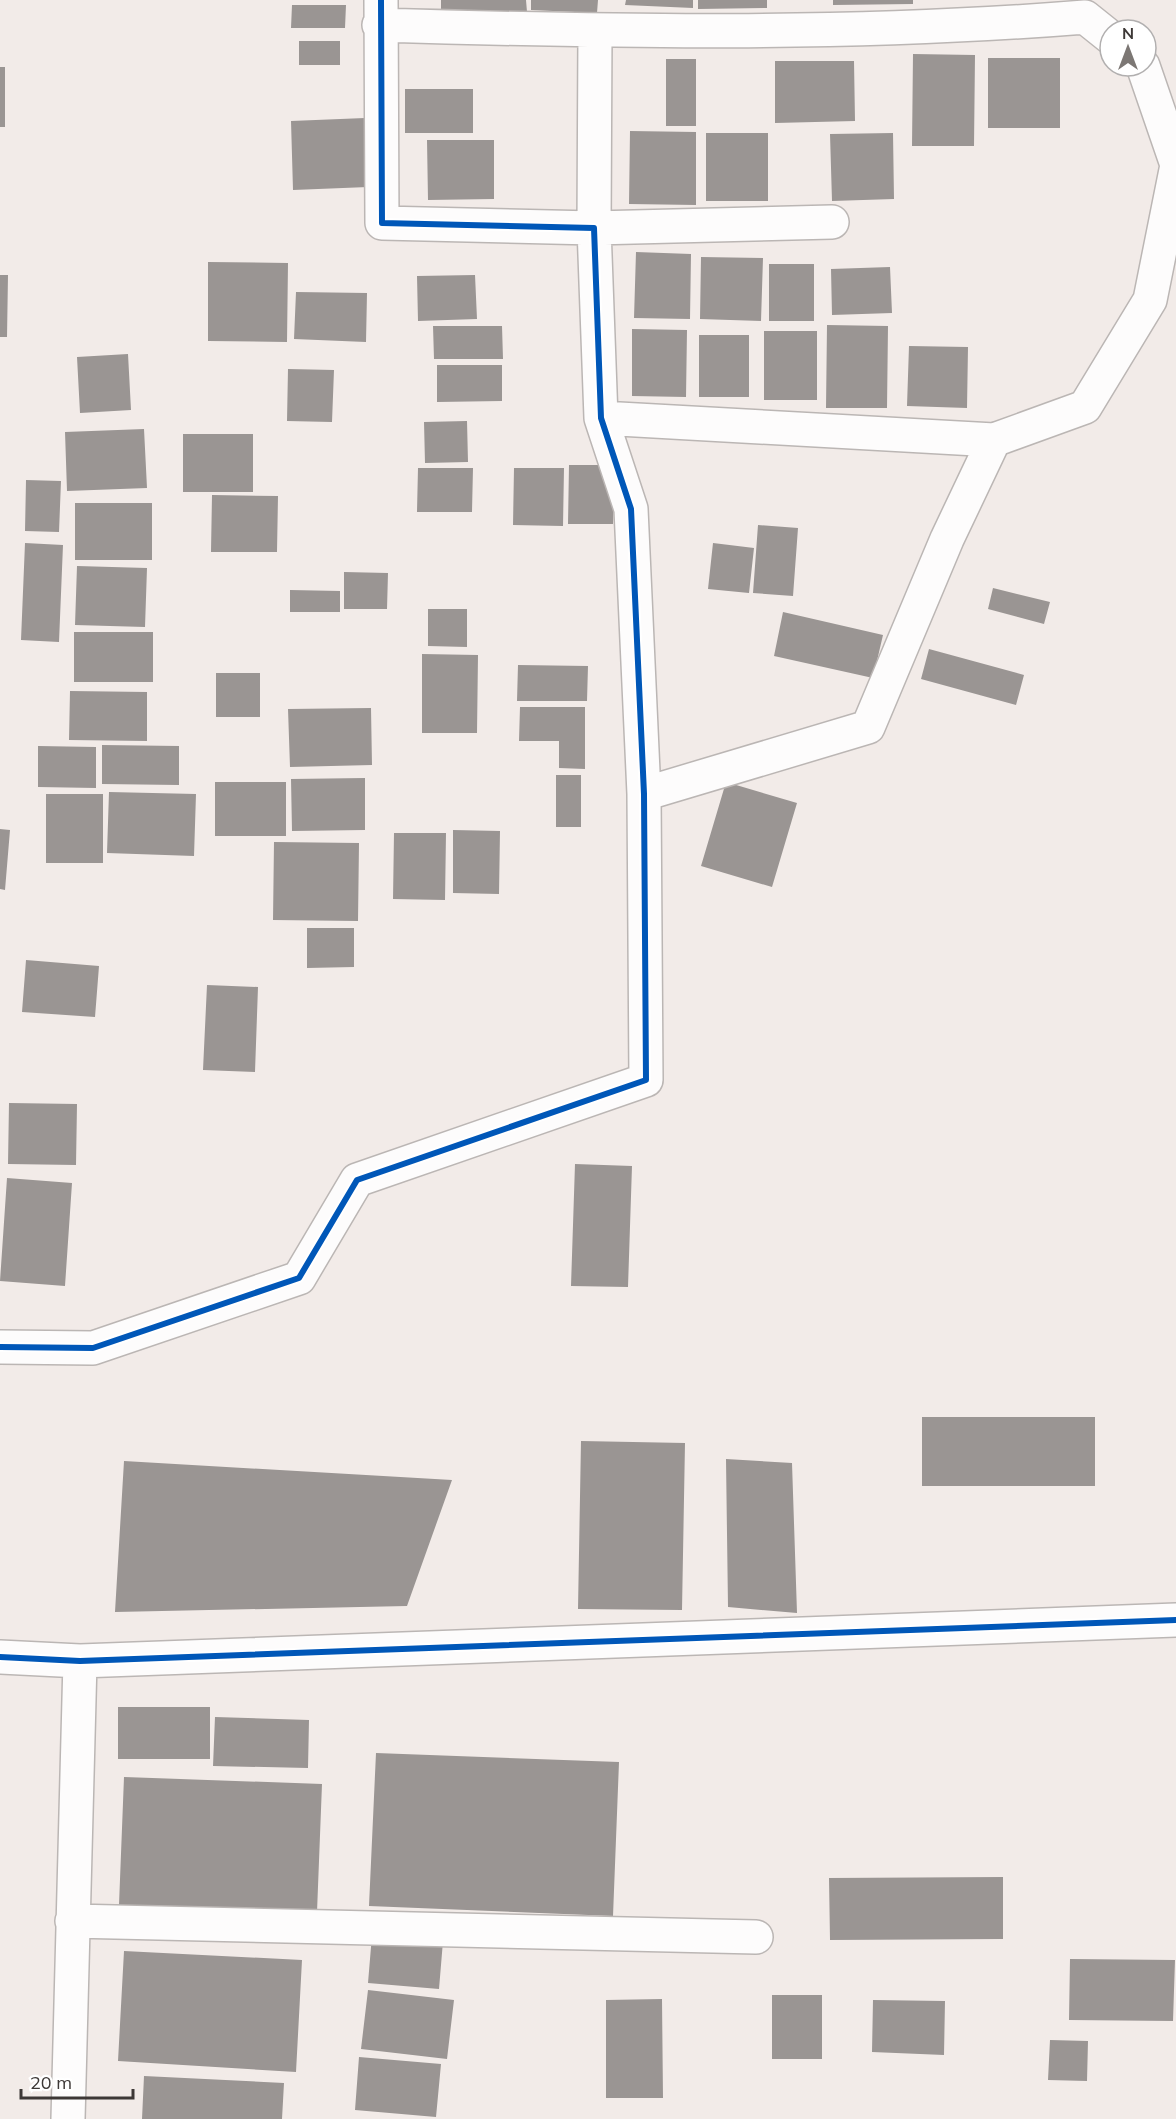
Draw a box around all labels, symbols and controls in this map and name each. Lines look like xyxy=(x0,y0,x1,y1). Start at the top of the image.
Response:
north arrow xyxy=(1098,18,1158,78)
text: N xyxy=(1122,23,1134,43)
scale bar xyxy=(21,2062,134,2100)
text: 20 m xyxy=(30,2071,72,2094)

